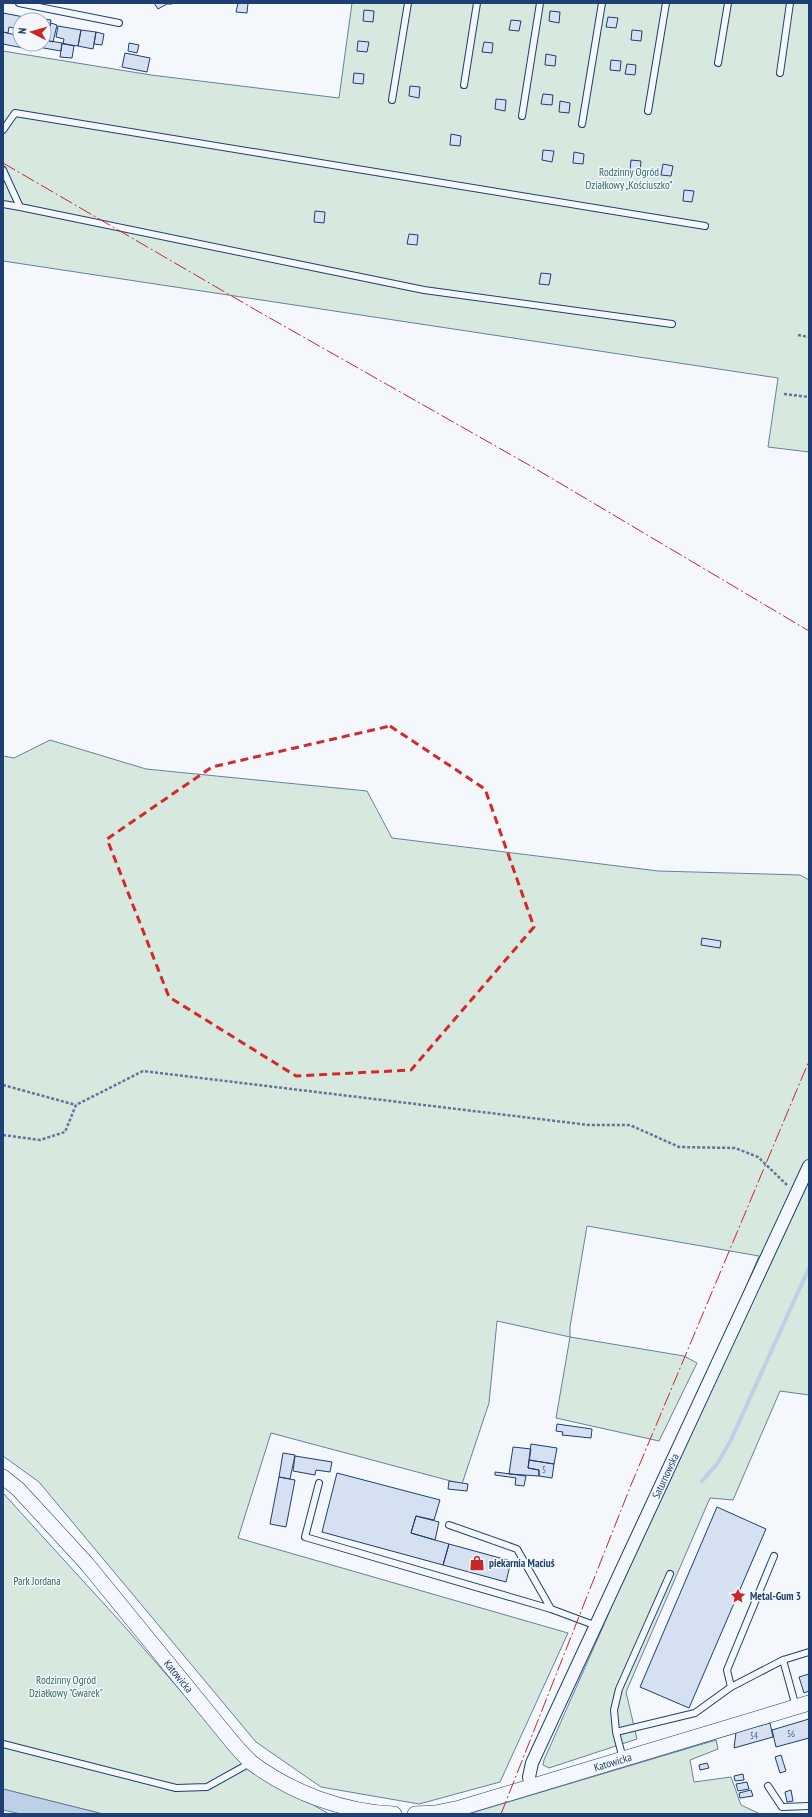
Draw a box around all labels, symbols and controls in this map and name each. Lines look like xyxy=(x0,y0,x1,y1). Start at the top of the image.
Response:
north arrow xyxy=(12,12,52,52)
text: N xyxy=(15,27,29,35)
park label: Rodzinny Ogród Działkowy „Kościuszko” xyxy=(586,165,672,192)
street label: Saturnowska xyxy=(649,1451,682,1501)
house number: 5 xyxy=(542,1464,546,1475)
shop icon: piekarnia Maciuś xyxy=(468,1554,486,1572)
place label: piekarnia Maciuś xyxy=(489,1556,555,1570)
park label: Park Jordana xyxy=(13,1574,61,1588)
place icon: Metal-Gum 3 xyxy=(729,1587,747,1605)
place label: Metal-Gum 3 xyxy=(750,1589,801,1603)
street label: Katowicka xyxy=(161,1657,196,1696)
park label: Rodzinny Ogród Działkowy "Gwarek" xyxy=(29,1673,103,1700)
house number: 56 xyxy=(787,1728,795,1739)
house number: 54 xyxy=(750,1730,758,1741)
street label: Katowicka xyxy=(592,1750,633,1774)

